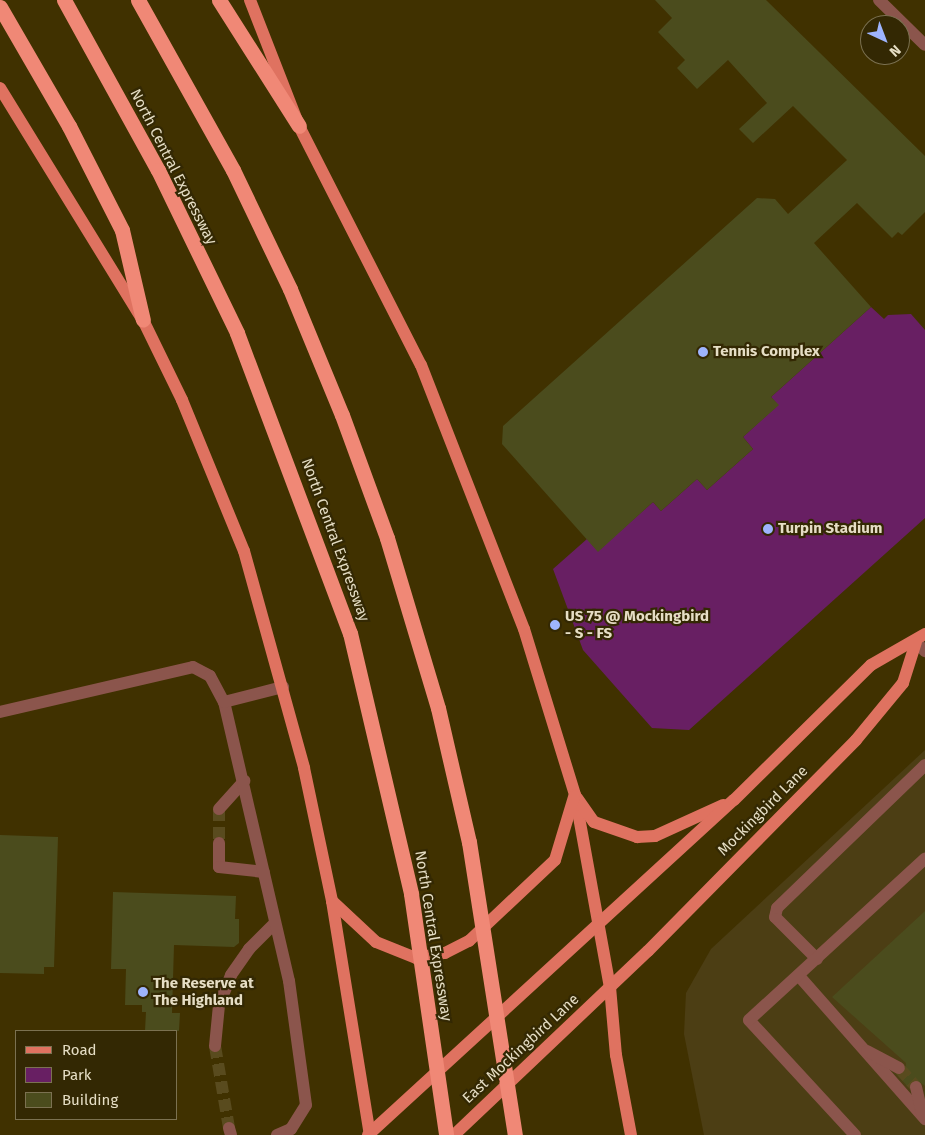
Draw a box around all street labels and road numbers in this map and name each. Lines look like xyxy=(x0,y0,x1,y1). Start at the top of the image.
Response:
street label: North Central Expressway xyxy=(126,86,220,248)
street label: North Central Expressway xyxy=(297,456,373,624)
street label: Mockingbird Lane xyxy=(714,762,812,860)
street label: North Central Expressway xyxy=(411,849,455,1023)
street label: East Mockingbird Lane xyxy=(459,991,583,1107)

